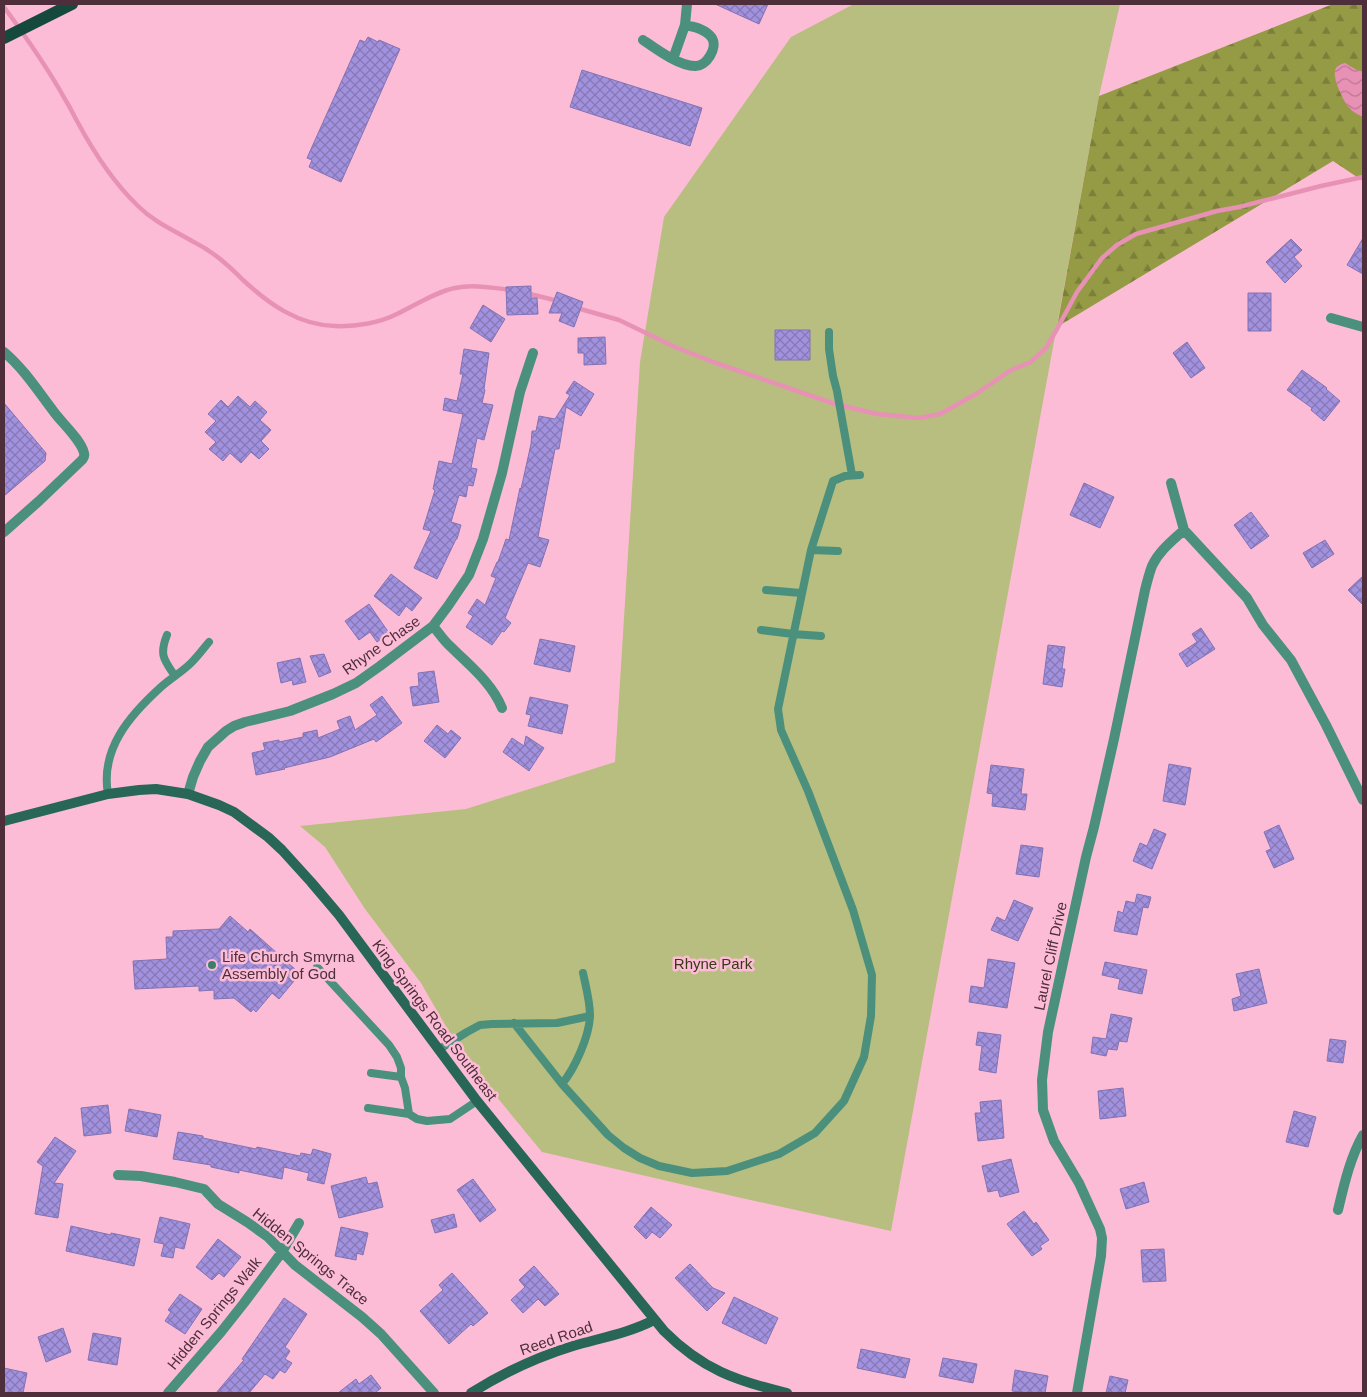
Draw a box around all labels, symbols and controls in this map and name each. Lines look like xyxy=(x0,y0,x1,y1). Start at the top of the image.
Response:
street label: Rhyne Chase xyxy=(339,612,423,678)
street label: Laurel Cliff Drive xyxy=(1030,900,1070,1012)
street label: King Springs Road Southeast xyxy=(369,936,502,1104)
place label: Life Church Smyrna Assembly of God xyxy=(222,948,355,982)
park label: Rhyne Park xyxy=(674,955,753,972)
marker: Life Church Smyrna Assembly of God xyxy=(206,959,218,971)
street label: Hidden Springs Trace xyxy=(250,1204,372,1308)
street label: Hidden Springs Walk xyxy=(163,1253,265,1373)
street label: Reed Road xyxy=(517,1318,595,1358)

